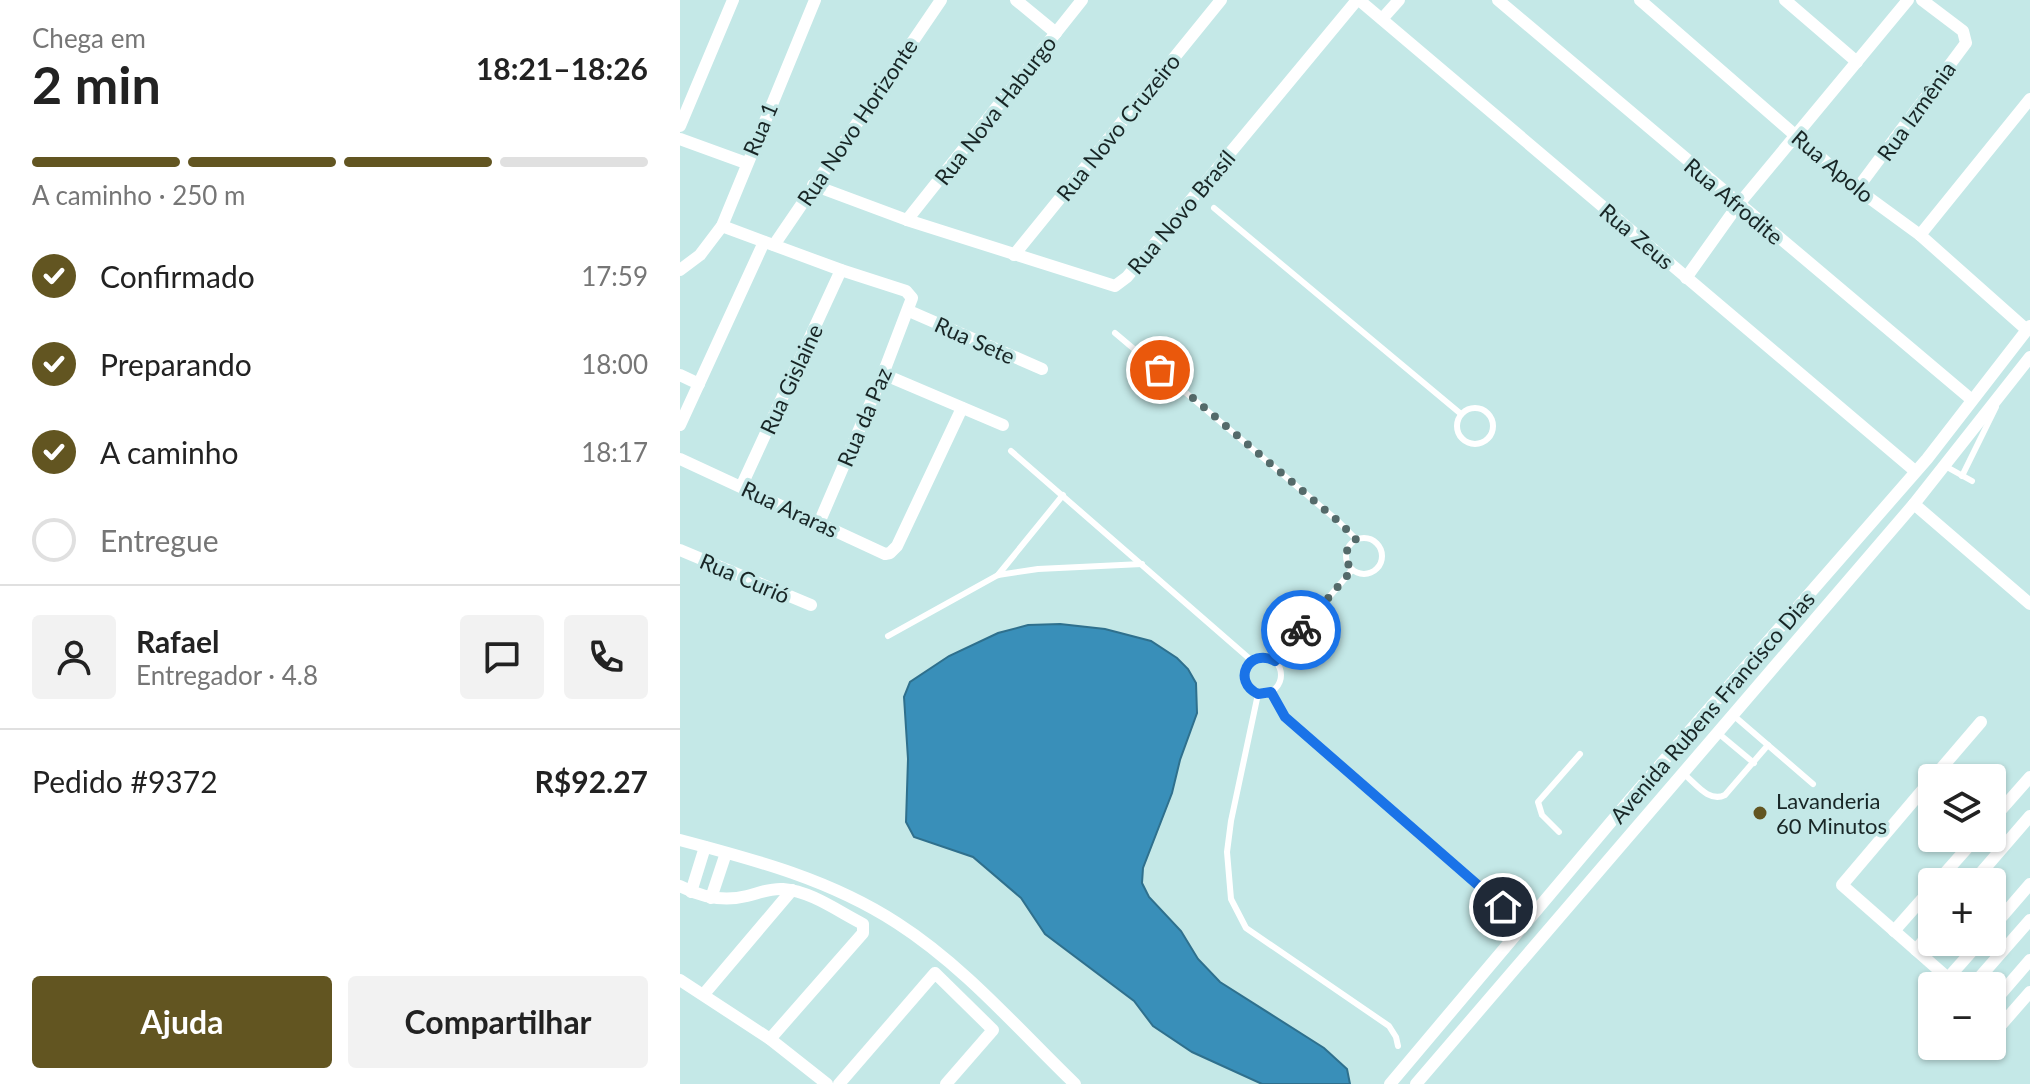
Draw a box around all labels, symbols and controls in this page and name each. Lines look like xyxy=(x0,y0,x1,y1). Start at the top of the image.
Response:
text: Chega em xyxy=(32,22,146,54)
street label: Rua Nova Haburgo xyxy=(928,30,1062,190)
street label: Rua Novo Horizonte xyxy=(791,33,923,211)
street label: Rua Novo Cruzeiro xyxy=(1050,48,1186,206)
text: 18:21–18:26 xyxy=(476,50,648,86)
text: 2 min xyxy=(32,53,161,115)
street label: Rua Izmênia xyxy=(1871,56,1961,166)
street label: Rua 1 xyxy=(737,98,783,160)
street label: Rua Apolo xyxy=(1786,124,1880,208)
street label: Rua Novo Brasíl xyxy=(1121,145,1241,279)
street label: Rua Afrodite xyxy=(1679,152,1789,250)
text: A caminho · 250 m xyxy=(32,179,245,211)
street label: Rua Zeus xyxy=(1595,197,1679,275)
icon: check xyxy=(32,254,76,298)
text: Confirmado xyxy=(100,258,255,294)
text: 17:59 xyxy=(581,260,648,292)
street label: Rua Sete xyxy=(931,310,1019,370)
street label: Rua Gislaine xyxy=(754,320,828,438)
pin xyxy=(1126,336,1194,404)
icon: check xyxy=(32,342,76,386)
text: Preparando xyxy=(100,346,252,382)
text: 18:00 xyxy=(581,348,648,380)
icon: bag xyxy=(1138,348,1182,392)
street label: Rua da Paz xyxy=(831,363,897,471)
icon: check xyxy=(32,430,76,474)
text: A caminho xyxy=(100,434,239,470)
text: 18:17 xyxy=(581,436,648,468)
street label: Rua Araras xyxy=(737,475,843,543)
text: Entregue xyxy=(100,522,219,558)
street label: Rua Curió xyxy=(696,547,794,609)
street label: Avenida Rubens Francisco Dias xyxy=(1604,585,1820,829)
courier xyxy=(1261,590,1341,670)
icon: bike xyxy=(1279,608,1323,652)
button: person xyxy=(32,615,116,699)
button: chat xyxy=(460,615,544,699)
button: phone xyxy=(564,615,648,699)
text: Rafael xyxy=(136,623,219,659)
text: Entregador · 4.8 xyxy=(136,659,318,691)
text: Pedido #9372 xyxy=(32,763,218,799)
text: R$92.27 xyxy=(535,763,648,799)
map controls xyxy=(1918,764,2006,1060)
button: layers xyxy=(1918,764,2006,852)
place label: Lavanderia 60 Minutos xyxy=(1776,787,1887,839)
marker: Lavanderia 60 Minutos xyxy=(1751,804,1769,822)
button: + xyxy=(1918,868,2006,956)
pin xyxy=(1469,873,1537,941)
icon: home xyxy=(1481,885,1525,929)
button: − xyxy=(1918,972,2006,1060)
button: Ajuda xyxy=(32,976,332,1068)
button: Compartilhar xyxy=(348,976,648,1068)

